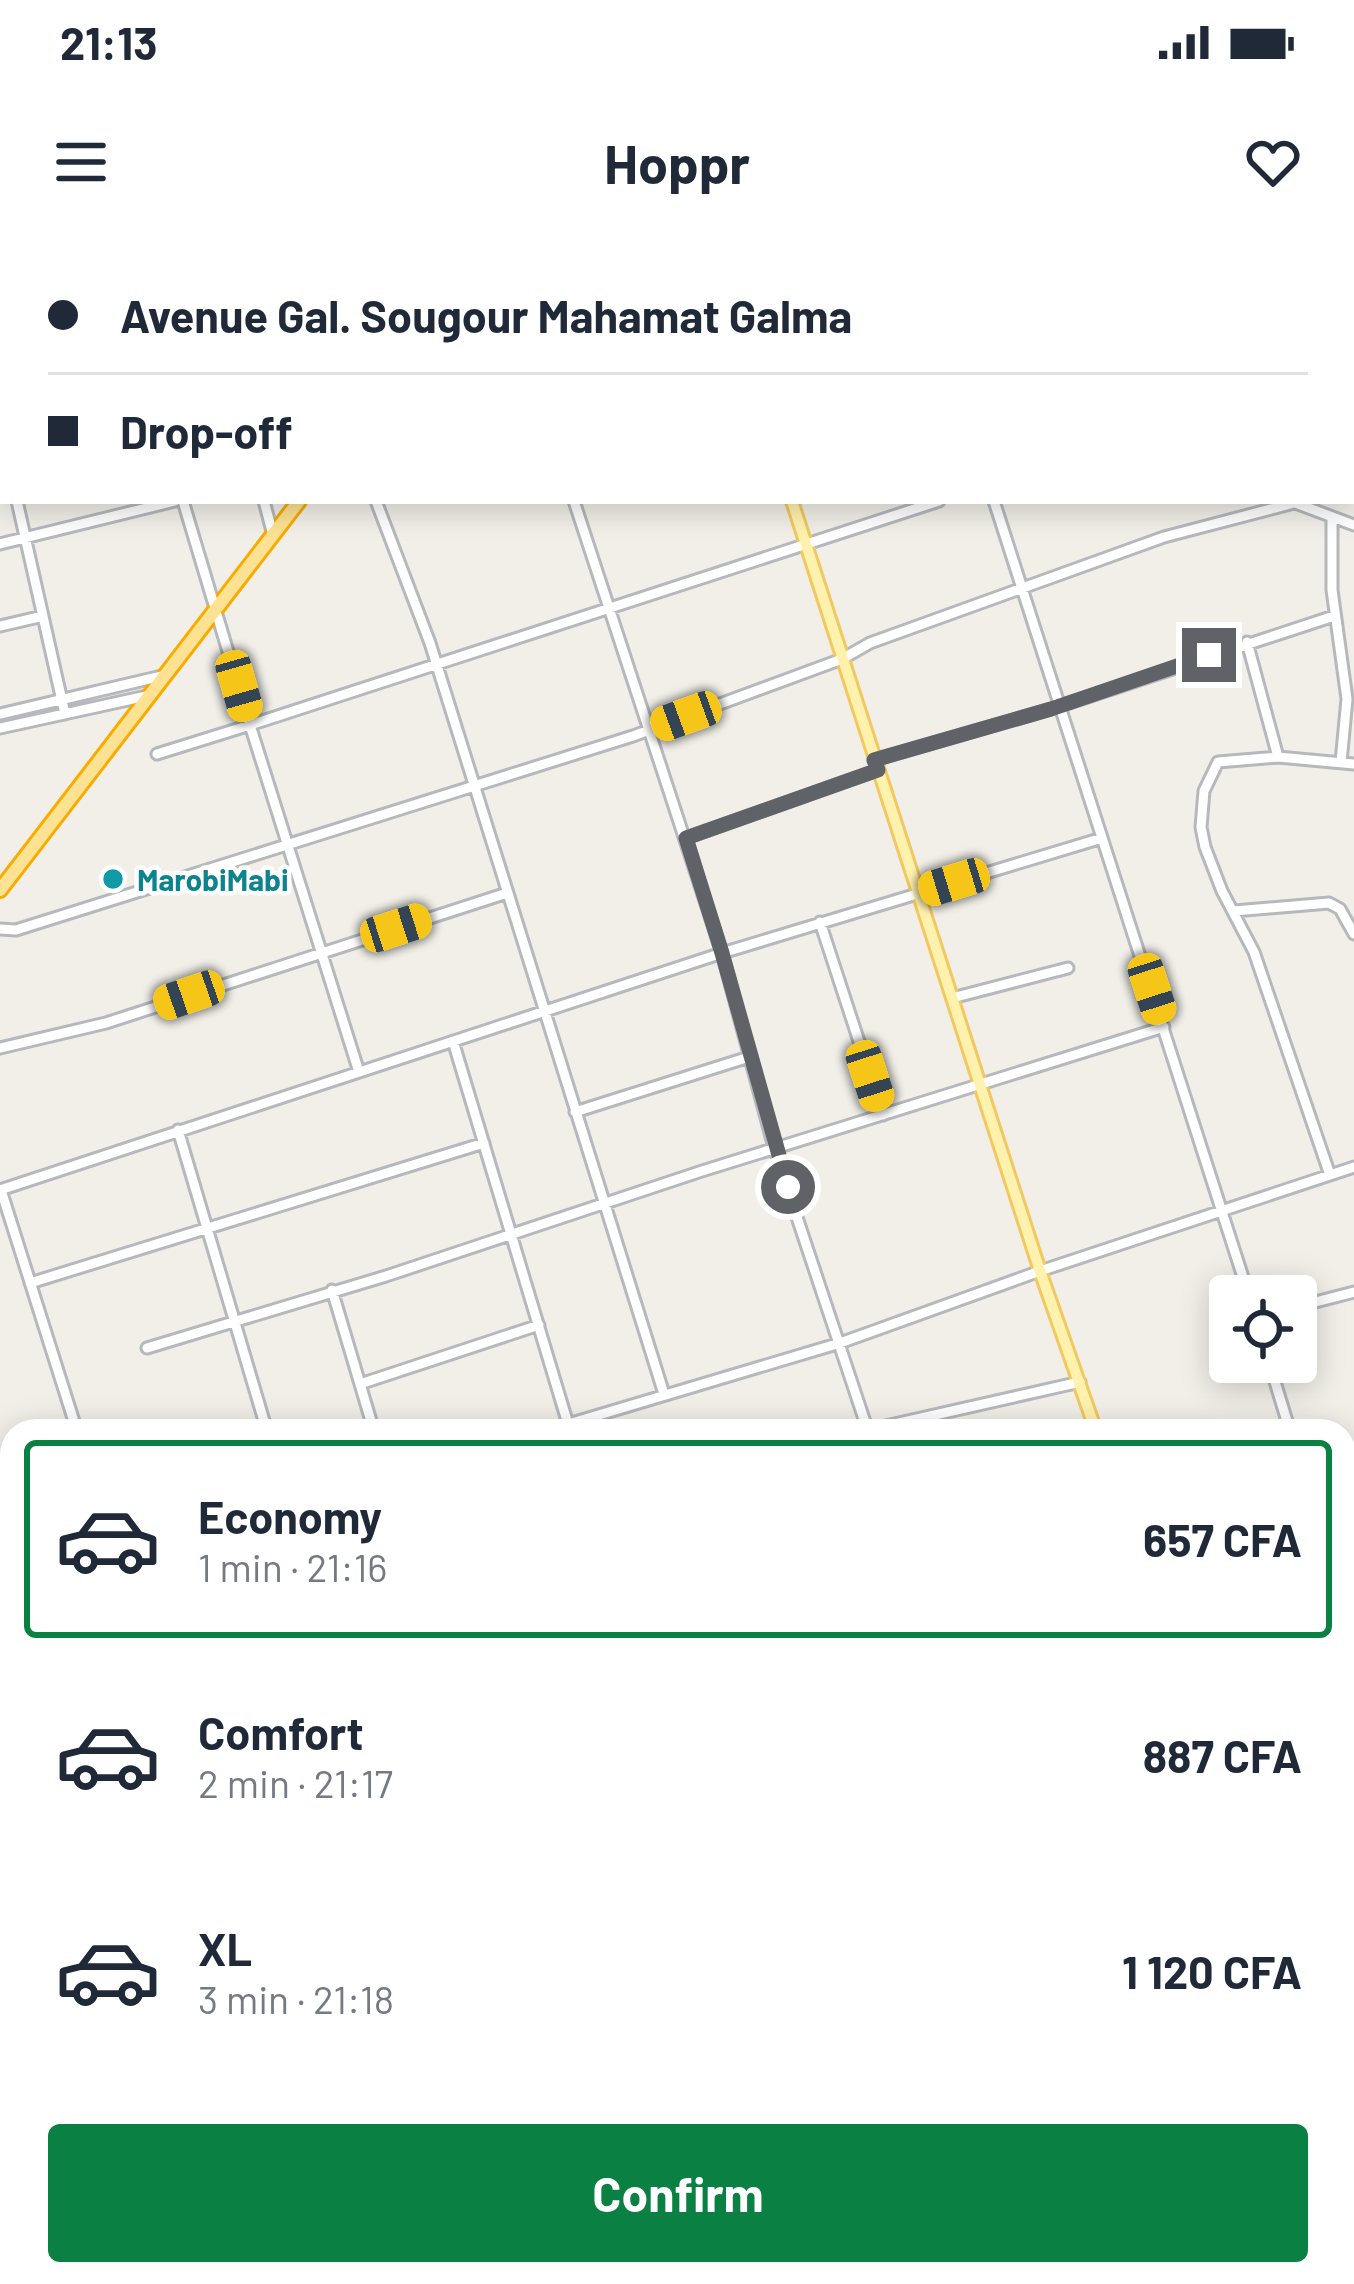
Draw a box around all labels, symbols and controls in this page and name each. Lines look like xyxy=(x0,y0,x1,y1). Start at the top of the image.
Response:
text: 21:13 xyxy=(60,15,157,69)
icon: menu xyxy=(48,129,114,195)
icon: heart xyxy=(1240,129,1306,195)
text: Hoppr xyxy=(604,130,750,195)
text: Avenue Gal. Sougour Mahamat Galma xyxy=(120,288,852,342)
text: Drop-off xyxy=(120,404,293,458)
route end xyxy=(1182,628,1236,682)
car xyxy=(212,646,266,726)
car xyxy=(646,687,726,745)
car xyxy=(914,854,994,910)
place label: MarobiMabi xyxy=(137,861,289,897)
marker: MarobiMabi xyxy=(100,866,126,892)
car xyxy=(356,900,436,956)
car xyxy=(1124,949,1180,1029)
car xyxy=(149,966,229,1024)
car xyxy=(842,1036,898,1116)
route start xyxy=(761,1160,815,1214)
map controls xyxy=(1209,1275,1317,1383)
button: locate xyxy=(1209,1275,1317,1383)
icon: car xyxy=(54,1485,162,1593)
text: Economy xyxy=(198,1489,382,1543)
text: 657 CFA xyxy=(1143,1512,1302,1566)
text: 1 min · 21:16 xyxy=(198,1543,387,1590)
icon: car xyxy=(54,1701,162,1809)
text: Comfort xyxy=(198,1705,364,1759)
text: 887 CFA xyxy=(1143,1728,1302,1782)
text: 2 min · 21:17 xyxy=(198,1759,393,1806)
icon: car xyxy=(54,1917,162,2025)
text: XL xyxy=(198,1921,252,1975)
text: 1 120 CFA xyxy=(1122,1944,1302,1998)
text: 3 min · 21:18 xyxy=(198,1975,394,2022)
button: Confirm xyxy=(48,2124,1308,2262)

